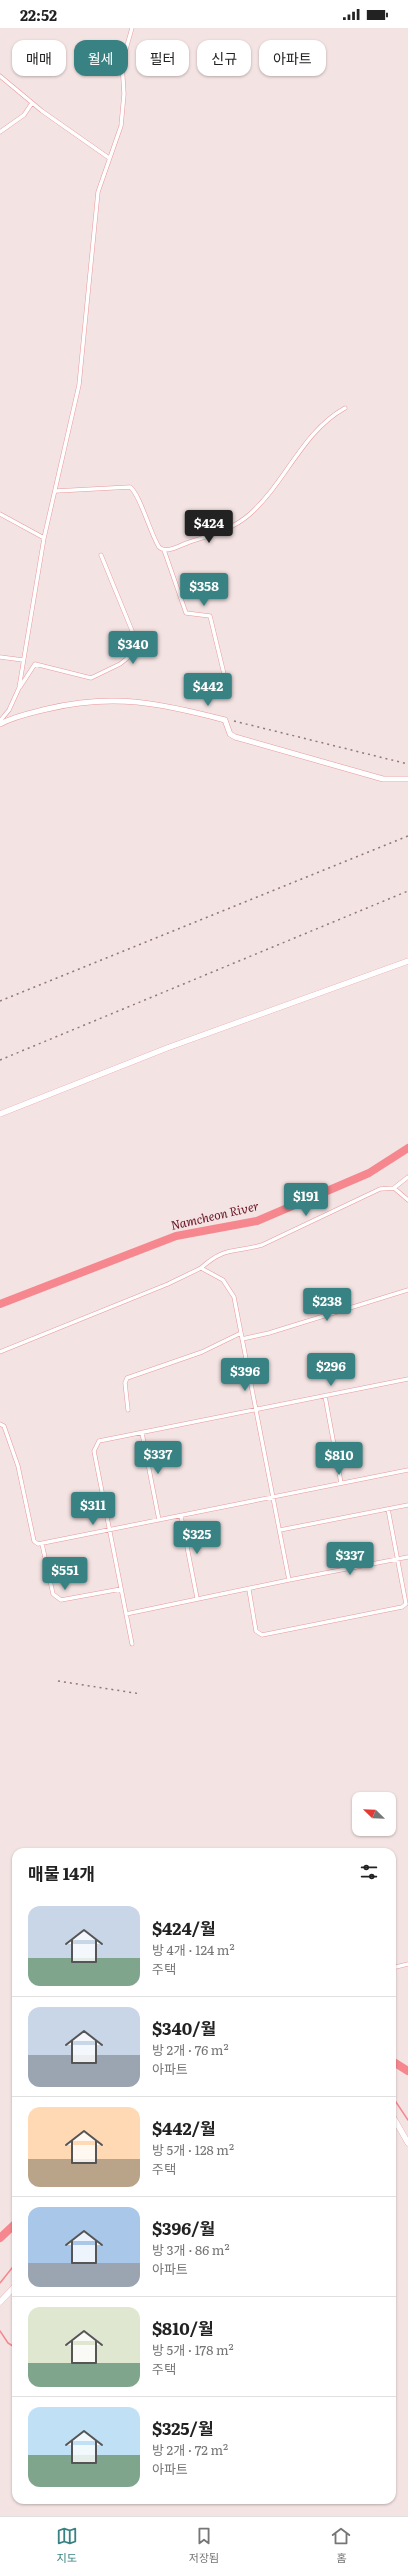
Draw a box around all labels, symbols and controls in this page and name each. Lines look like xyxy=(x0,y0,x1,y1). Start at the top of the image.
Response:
text: 22:52 xyxy=(20,3,57,26)
chip: 매매 xyxy=(12,40,66,76)
chip: 월세 xyxy=(74,40,128,76)
chip: 필터 xyxy=(136,40,189,76)
chip: 신규 xyxy=(197,40,251,76)
chip: 아파트 xyxy=(259,40,326,76)
pin: $424 xyxy=(185,510,233,544)
text: $424 xyxy=(194,513,224,532)
pin: $358 xyxy=(180,573,228,607)
text: $358 xyxy=(189,576,219,595)
pin: $340 xyxy=(109,631,157,665)
text: $340 xyxy=(118,634,148,653)
pin: $442 xyxy=(184,673,232,707)
text: $442 xyxy=(193,676,223,695)
pin: $191 xyxy=(282,1183,330,1217)
text: $191 xyxy=(293,1186,319,1205)
water label: Namcheon River xyxy=(169,1196,261,1234)
pin: $238 xyxy=(303,1288,351,1322)
text: $238 xyxy=(312,1291,342,1310)
pin: $296 xyxy=(307,1353,355,1387)
text: $296 xyxy=(316,1356,346,1375)
pin: $396 xyxy=(221,1358,269,1392)
text: $396 xyxy=(230,1361,260,1380)
pin: $337 xyxy=(134,1441,182,1475)
pin: $810 xyxy=(315,1442,363,1476)
text: $337 xyxy=(144,1444,172,1463)
text: $810 xyxy=(325,1445,353,1464)
pin: $311 xyxy=(69,1492,117,1526)
text: $311 xyxy=(80,1495,106,1514)
pin: $325 xyxy=(173,1521,221,1555)
text: $325 xyxy=(183,1524,211,1543)
pin: $337 xyxy=(326,1542,374,1576)
text: $337 xyxy=(336,1545,364,1564)
pin: $551 xyxy=(41,1557,89,1591)
text: $551 xyxy=(51,1560,79,1579)
north arrow xyxy=(352,1792,396,1836)
map controls xyxy=(352,1792,396,1836)
text: 매물 14개 xyxy=(28,1860,95,1885)
icon: filters xyxy=(358,1861,380,1883)
text: $424/월 xyxy=(152,1915,216,1940)
icon: home xyxy=(60,1922,108,1970)
text: 방 4개 · 124 m² xyxy=(152,1940,235,1959)
text: 주택 xyxy=(152,1959,176,1978)
text: $340/월 xyxy=(152,2015,216,2040)
icon: home xyxy=(60,2023,108,2071)
text: 방 2개 · 76 m² xyxy=(152,2040,229,2059)
text: 아파트 xyxy=(152,2059,188,2078)
text: $442/월 xyxy=(152,2115,216,2140)
icon: home xyxy=(60,2123,108,2171)
text: 방 5개 · 128 m² xyxy=(152,2140,234,2159)
text: 주택 xyxy=(152,2159,176,2178)
text: $396/월 xyxy=(152,2215,215,2240)
icon: home xyxy=(60,2223,108,2271)
text: 방 3개 · 86 m² xyxy=(152,2240,230,2259)
text: 아파트 xyxy=(152,2259,188,2278)
text: $810/월 xyxy=(152,2315,214,2340)
icon: home xyxy=(60,2323,108,2371)
text: 방 5개 · 178 m² xyxy=(152,2340,234,2359)
text: 주택 xyxy=(152,2359,176,2378)
text: $325/월 xyxy=(152,2415,214,2440)
icon: home xyxy=(60,2423,108,2471)
text: 방 2개 · 72 m² xyxy=(152,2440,228,2459)
text: 아파트 xyxy=(152,2459,188,2478)
tab: 지도 xyxy=(56,2525,78,2565)
tab: 저장됨 xyxy=(189,2525,219,2565)
tab: 홈 xyxy=(330,2525,352,2565)

